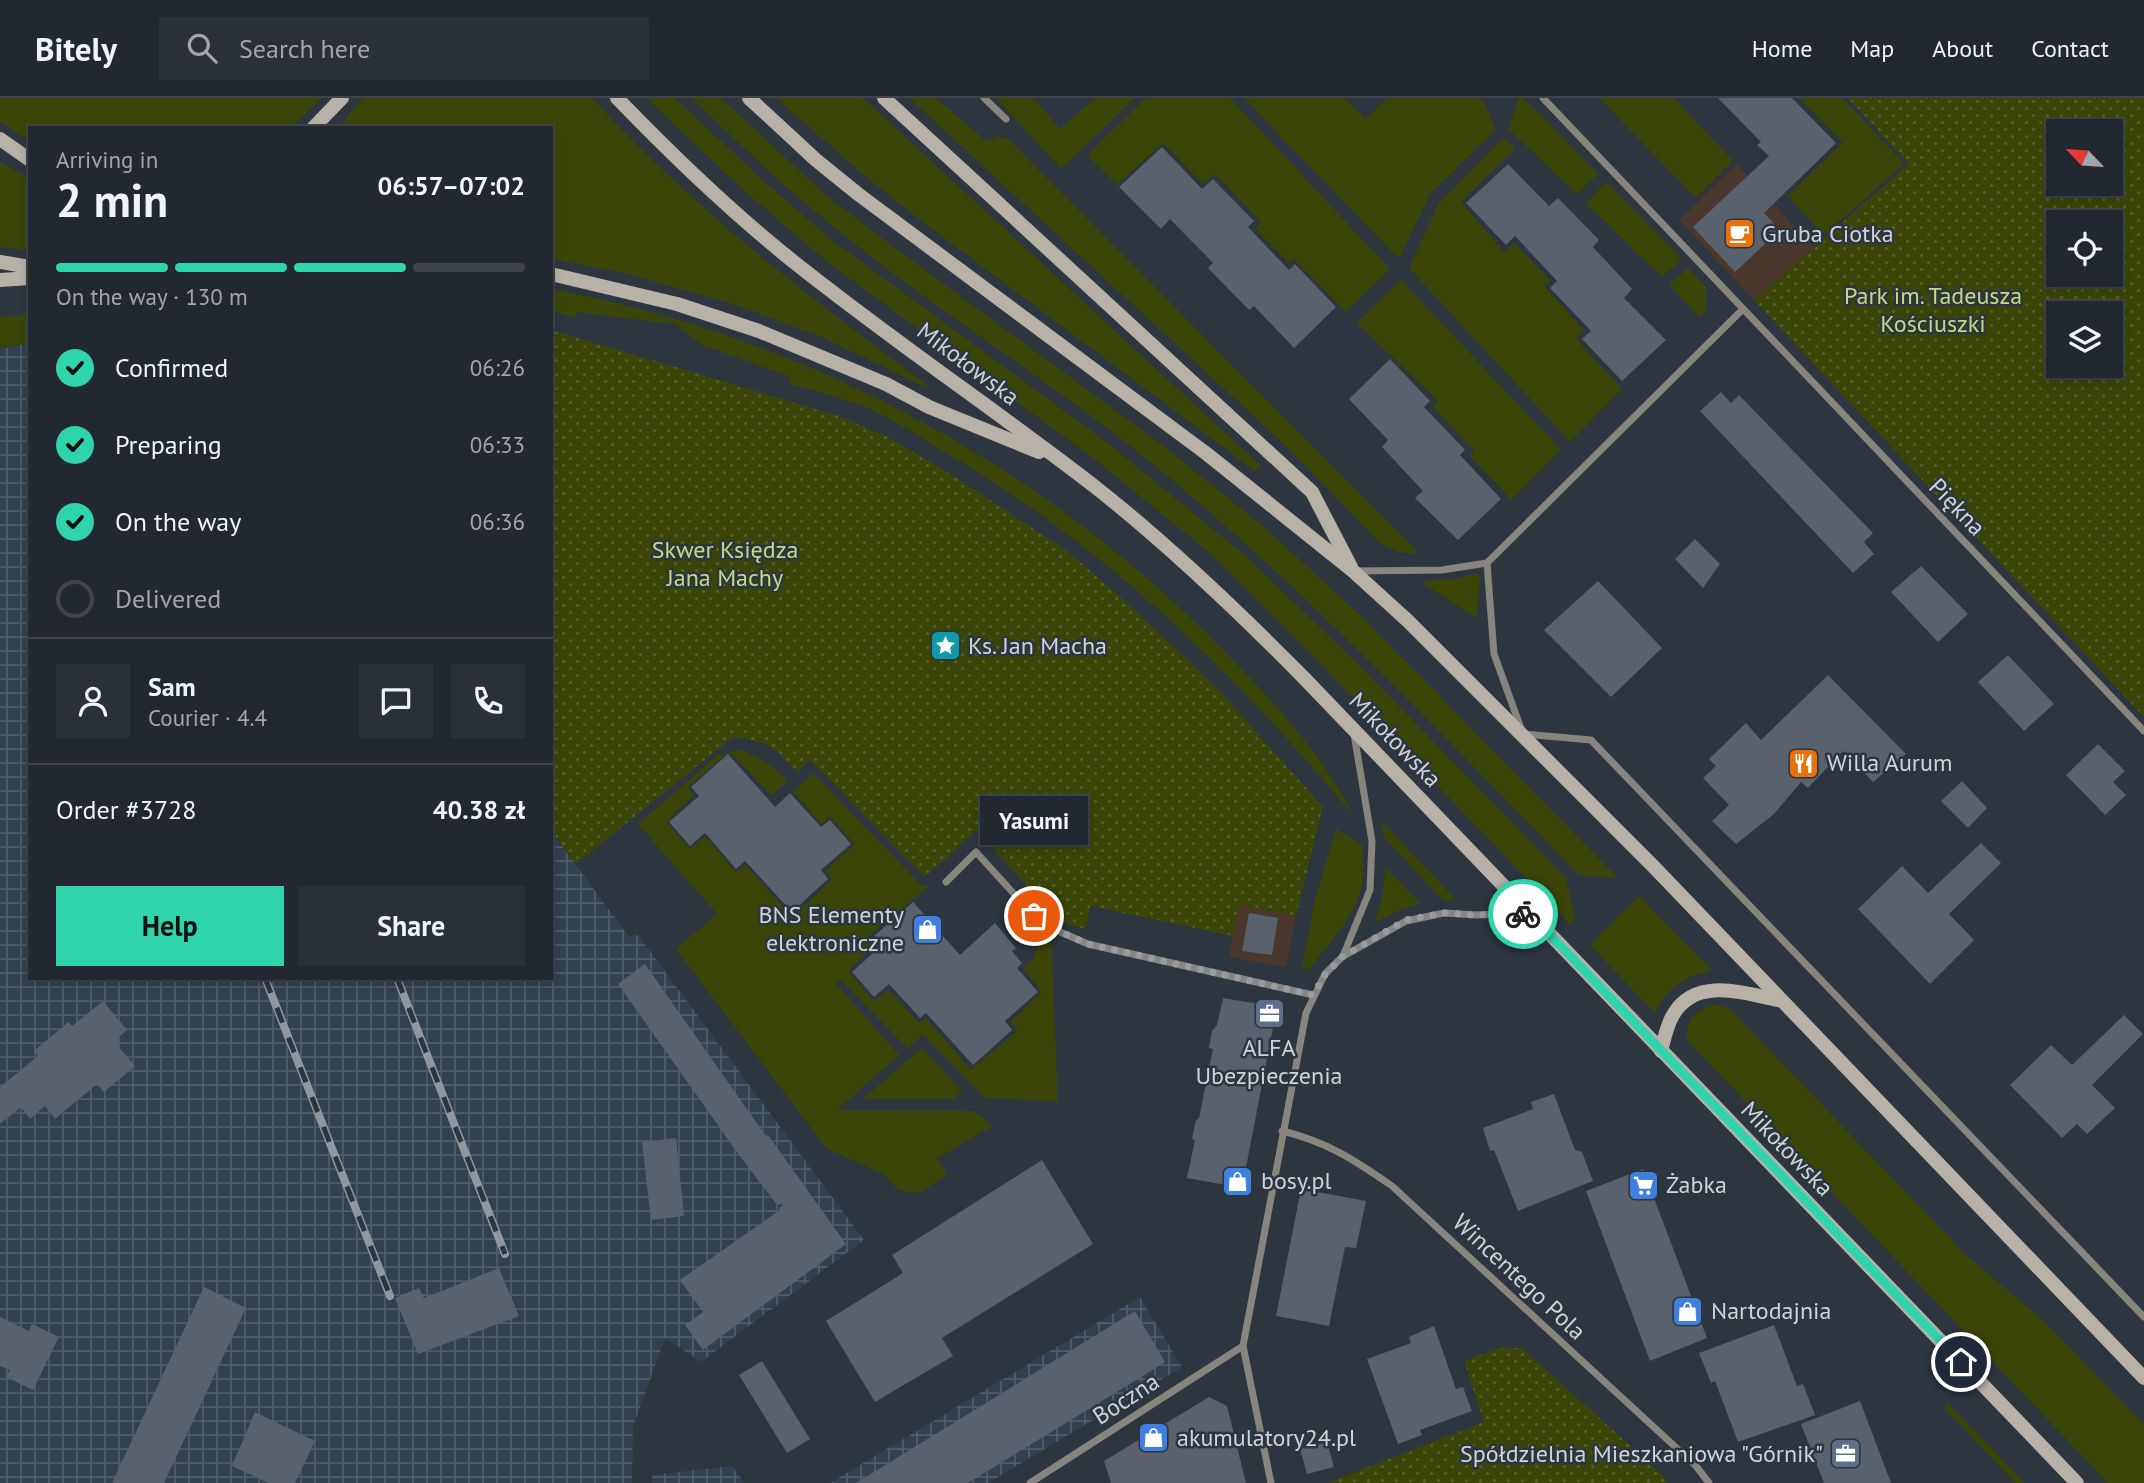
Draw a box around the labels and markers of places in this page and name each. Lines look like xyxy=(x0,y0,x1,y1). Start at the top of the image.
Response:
cafe icon: Gruba Ciotka xyxy=(1722,217,1756,251)
place label: Gruba Ciotka xyxy=(1762,218,1894,249)
place icon: Ks. Jan Macha xyxy=(928,629,962,663)
place label: Ks. Jan Macha xyxy=(968,630,1107,661)
restaurant icon: Willa Aurum xyxy=(1787,746,1821,780)
place label: Willa Aurum xyxy=(1827,747,1952,778)
callout: Yasumi xyxy=(980,797,1088,846)
pin xyxy=(1004,886,1064,946)
place label: BNS Elementy elektroniczne xyxy=(758,899,904,958)
shop icon: BNS Elementy elektroniczne xyxy=(910,912,944,946)
office icon: ALFA Ubezpieczenia xyxy=(1252,997,1286,1031)
place label: ALFA Ubezpieczenia xyxy=(1195,1032,1343,1091)
shop icon: bosy.pl xyxy=(1221,1164,1255,1198)
place label: bosy.pl xyxy=(1261,1165,1332,1196)
supermarket icon: Żabka xyxy=(1626,1168,1660,1202)
place label: Żabka xyxy=(1666,1169,1727,1200)
shop icon: Nartodajnia xyxy=(1671,1294,1705,1328)
place label: Nartodajnia xyxy=(1711,1295,1831,1326)
pin xyxy=(1931,1332,1991,1392)
shop icon: akumulatory24.pl xyxy=(1137,1421,1171,1455)
place label: akumulatory24.pl xyxy=(1177,1422,1356,1453)
office icon: Spółdzielnia Mieszkaniowa "Górnik" xyxy=(1829,1437,1863,1471)
place label: Spółdzielnia Mieszkaniowa "Górnik" xyxy=(1460,1438,1823,1469)

